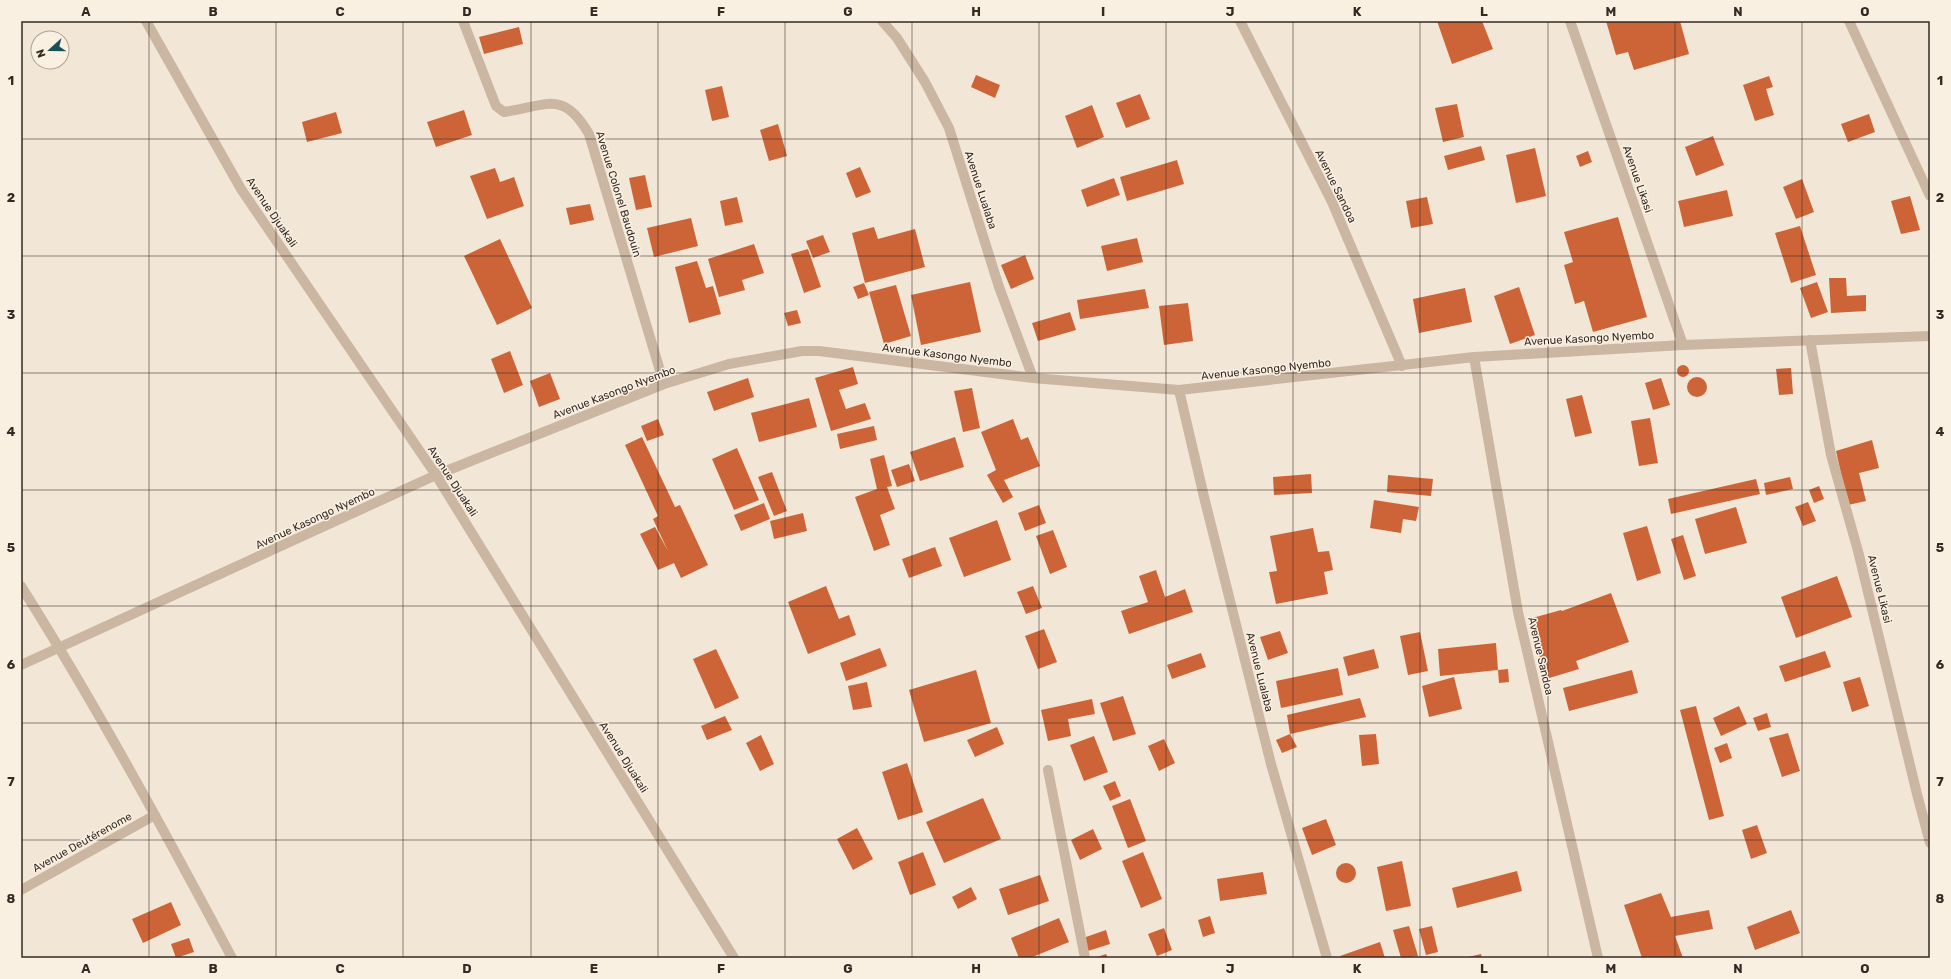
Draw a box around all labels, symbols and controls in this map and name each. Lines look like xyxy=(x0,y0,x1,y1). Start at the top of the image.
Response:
text: A xyxy=(81,4,91,19)
text: B xyxy=(208,4,218,19)
text: C xyxy=(335,4,345,19)
text: D xyxy=(462,4,472,19)
text: E xyxy=(590,4,598,19)
text: F xyxy=(717,4,725,19)
text: G xyxy=(843,4,853,19)
text: H xyxy=(971,4,981,19)
text: I xyxy=(1101,4,1105,19)
text: J xyxy=(1226,4,1234,19)
text: K xyxy=(1353,4,1362,19)
text: L xyxy=(1480,4,1488,19)
text: M xyxy=(1606,4,1616,19)
text: N xyxy=(1733,4,1743,19)
text: O xyxy=(1860,4,1870,19)
north arrow xyxy=(30,30,70,70)
text: N xyxy=(34,47,49,59)
text: 1 xyxy=(8,73,14,88)
text: 1 xyxy=(1937,73,1943,88)
street label: Avenue Colonel Baudouin xyxy=(593,130,644,259)
street label: Avenue Likasi xyxy=(1620,144,1655,214)
street label: Avenue Sandoa xyxy=(1312,148,1359,225)
street label: Avenue Lualaba xyxy=(962,149,999,231)
street label: Avenue Djuakali xyxy=(243,175,300,250)
text: 2 xyxy=(7,190,15,205)
text: 2 xyxy=(1936,190,1944,205)
text: 3 xyxy=(7,307,16,322)
text: 3 xyxy=(1936,307,1945,322)
street label: Avenue Kasongo Nyembo xyxy=(1524,329,1654,348)
street label: Avenue Kasongo Nyembo xyxy=(881,341,1012,370)
street label: Avenue Kasongo Nyembo xyxy=(1201,356,1332,383)
street label: Avenue Kasongo Nyembo xyxy=(551,363,677,422)
text: 4 xyxy=(7,424,16,439)
text: 4 xyxy=(1936,424,1945,439)
street label: Avenue Djuakali xyxy=(425,444,480,519)
street label: Avenue Kasongo Nyembo xyxy=(253,485,377,552)
text: 5 xyxy=(7,540,15,555)
text: 5 xyxy=(1936,540,1944,555)
street label: Avenue Likasi xyxy=(1865,554,1894,625)
street label: Avenue Sandoa xyxy=(1525,616,1556,696)
street label: Avenue Lualaba xyxy=(1243,631,1276,713)
text: 6 xyxy=(7,657,16,672)
text: 6 xyxy=(1936,657,1945,672)
street label: Avenue Djuakali xyxy=(597,719,651,795)
text: 7 xyxy=(7,774,15,789)
text: 7 xyxy=(1936,774,1944,789)
street label: Avenue Deutérenome xyxy=(30,810,134,875)
text: 8 xyxy=(7,891,16,906)
text: 8 xyxy=(1936,891,1945,906)
text: A xyxy=(81,961,91,976)
text: B xyxy=(208,961,218,976)
text: C xyxy=(335,961,345,976)
text: D xyxy=(462,961,472,976)
text: E xyxy=(590,961,598,976)
text: F xyxy=(717,961,725,976)
text: G xyxy=(843,961,853,976)
text: H xyxy=(971,961,981,976)
text: I xyxy=(1101,961,1105,976)
text: J xyxy=(1226,961,1234,976)
text: K xyxy=(1353,961,1362,976)
text: L xyxy=(1480,961,1488,976)
text: M xyxy=(1606,961,1616,976)
text: N xyxy=(1733,961,1743,976)
text: O xyxy=(1860,961,1870,976)

